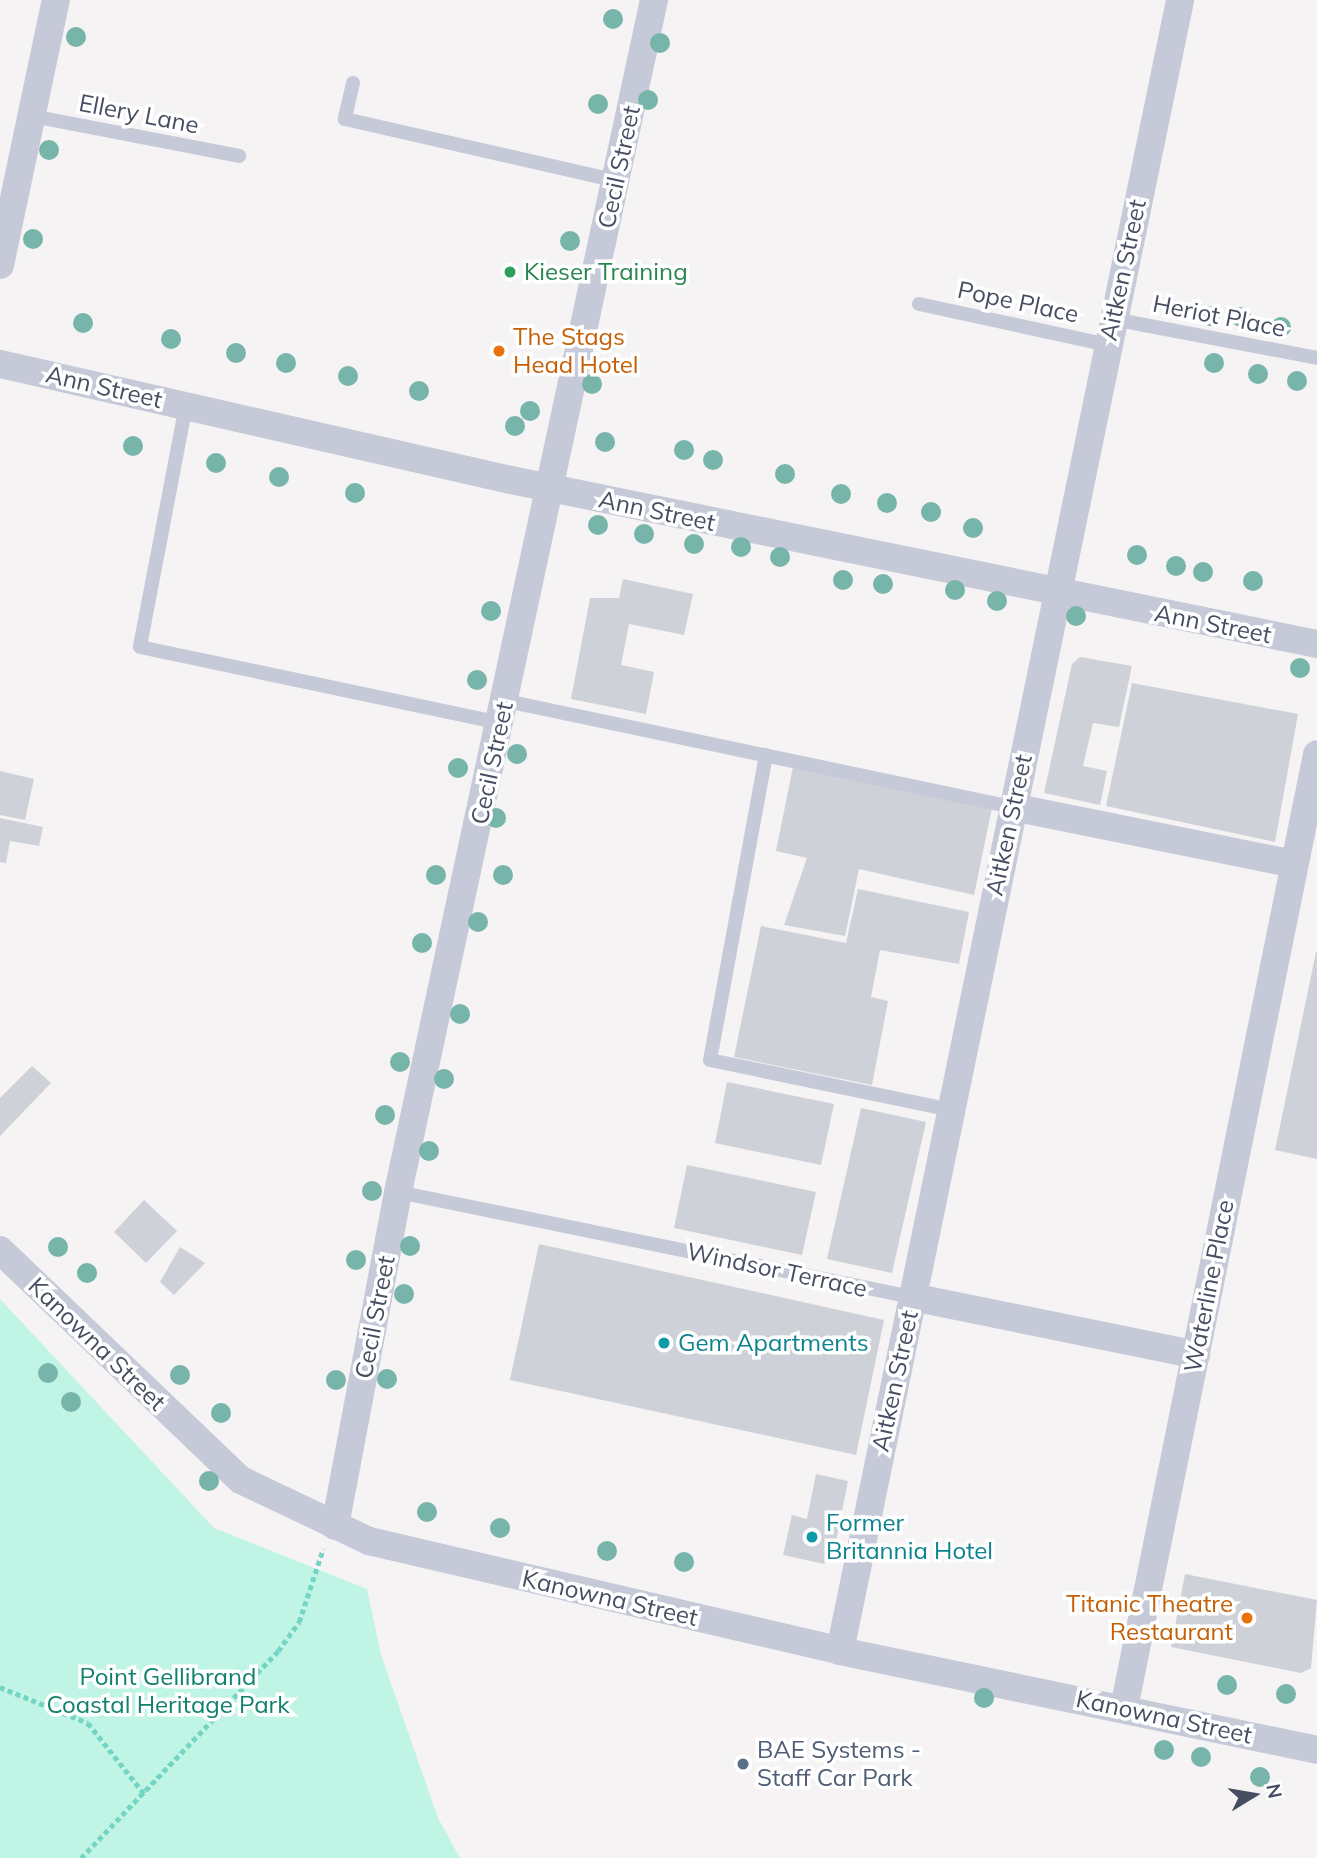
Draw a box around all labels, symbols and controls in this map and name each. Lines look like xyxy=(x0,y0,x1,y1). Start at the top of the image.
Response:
street label: Ellery Lane xyxy=(77,88,201,140)
street label: Cecil Street xyxy=(592,103,646,231)
street label: Aitken Street xyxy=(1094,197,1152,343)
place label: Kieser Training xyxy=(524,258,688,286)
marker: Kieser Training xyxy=(502,264,518,280)
street label: Pope Place xyxy=(955,275,1081,329)
street label: Heriot Place xyxy=(1150,289,1288,343)
place label: The Stags Head Hotel xyxy=(513,323,639,379)
marker: The Stags Head Hotel xyxy=(491,343,507,359)
street label: Ann Street xyxy=(43,360,165,414)
street label: Ann Street xyxy=(596,485,718,537)
street label: Ann Street xyxy=(1152,599,1274,649)
street label: Cecil Street xyxy=(465,699,519,827)
street label: Aitken Street xyxy=(980,752,1038,898)
street label: Waterline Place xyxy=(1178,1197,1240,1375)
street label: Windsor Terrace xyxy=(684,1237,870,1303)
street label: Cecil Street xyxy=(349,1253,401,1381)
street label: Kanowna Street xyxy=(23,1271,171,1417)
street label: Aitken Street xyxy=(866,1308,924,1454)
place label: Gem Apartments xyxy=(678,1329,869,1357)
marker: Gem Apartments xyxy=(656,1335,672,1351)
place label: Former Britannia Hotel xyxy=(826,1509,993,1565)
marker: Former Britannia Hotel xyxy=(804,1529,820,1545)
street label: Kanowna Street xyxy=(519,1564,701,1632)
place label: Titanic Theatre Restaurant xyxy=(1066,1590,1233,1646)
marker: Titanic Theatre Restaurant xyxy=(1239,1610,1255,1626)
park label: Point Gellibrand Coastal Heritage Park xyxy=(46,1663,290,1719)
street label: Kanowna Street xyxy=(1073,1684,1255,1750)
place label: BAE Systems - Staff Car Park xyxy=(757,1736,921,1792)
marker: BAE Systems - Staff Car Park xyxy=(735,1756,751,1772)
north arrow xyxy=(1219,1760,1289,1830)
text: N xyxy=(1261,1782,1288,1800)

